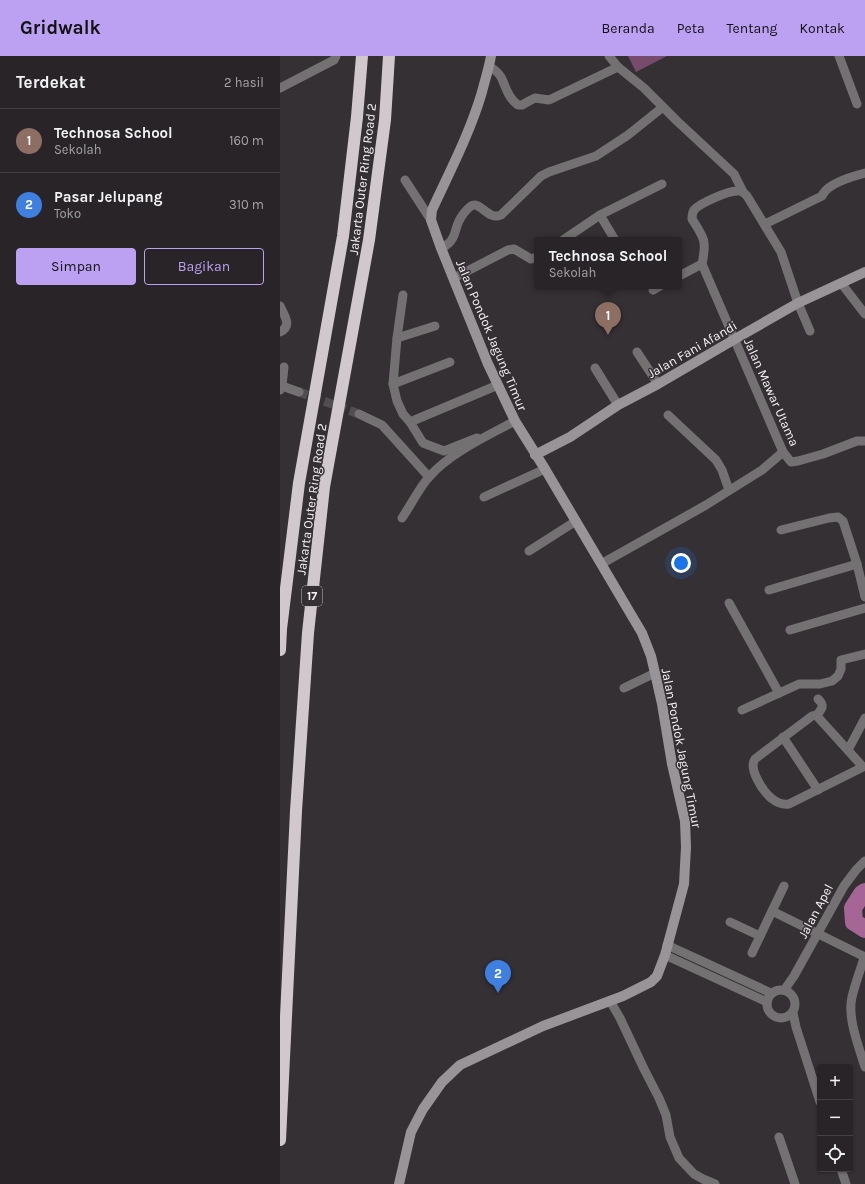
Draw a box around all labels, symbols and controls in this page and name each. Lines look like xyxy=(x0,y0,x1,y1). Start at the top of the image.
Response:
text: Gridwalk xyxy=(20,17,101,39)
text: Beranda xyxy=(602,20,655,37)
text: Peta xyxy=(677,20,705,37)
text: Tentang xyxy=(727,20,778,37)
text: Kontak xyxy=(800,20,845,37)
text: Terdekat xyxy=(16,72,85,92)
text: 2 hasil xyxy=(224,75,264,90)
street label: Jakarta Outer Ring Road 2 xyxy=(346,102,379,256)
text: Technosa School xyxy=(54,124,173,142)
text: 1 xyxy=(27,133,31,148)
text: 160 m xyxy=(229,133,264,148)
text: Sekolah xyxy=(54,142,102,157)
text: Pasar Jelupang xyxy=(54,188,162,206)
text: 2 xyxy=(25,197,33,212)
text: 310 m xyxy=(229,197,264,212)
text: Toko xyxy=(54,206,81,221)
popup xyxy=(534,237,682,289)
text: Technosa School xyxy=(549,247,667,265)
button: Simpan xyxy=(16,248,136,285)
button: Bagikan xyxy=(144,248,264,285)
street label: Jalan Pondok Jagung Timur xyxy=(453,257,530,413)
text: Sekolah xyxy=(549,265,596,280)
pin: 1 xyxy=(595,302,621,335)
street label: Jalan Fani Afandi xyxy=(645,318,740,381)
street label: Jalan Mawar Utama xyxy=(741,336,802,448)
street label: Jakarta Outer Ring Road 2 xyxy=(293,422,330,576)
your location xyxy=(671,553,691,573)
road number: 17 xyxy=(302,586,322,606)
street label: Jalan Pondok Jagung Timur xyxy=(659,667,704,830)
street label: Jalan Apel xyxy=(795,881,836,941)
pin: 2 xyxy=(485,960,511,993)
map controls xyxy=(817,1064,853,1172)
button: + xyxy=(817,1064,853,1100)
button: − xyxy=(817,1100,853,1136)
button: locate xyxy=(817,1136,853,1172)

